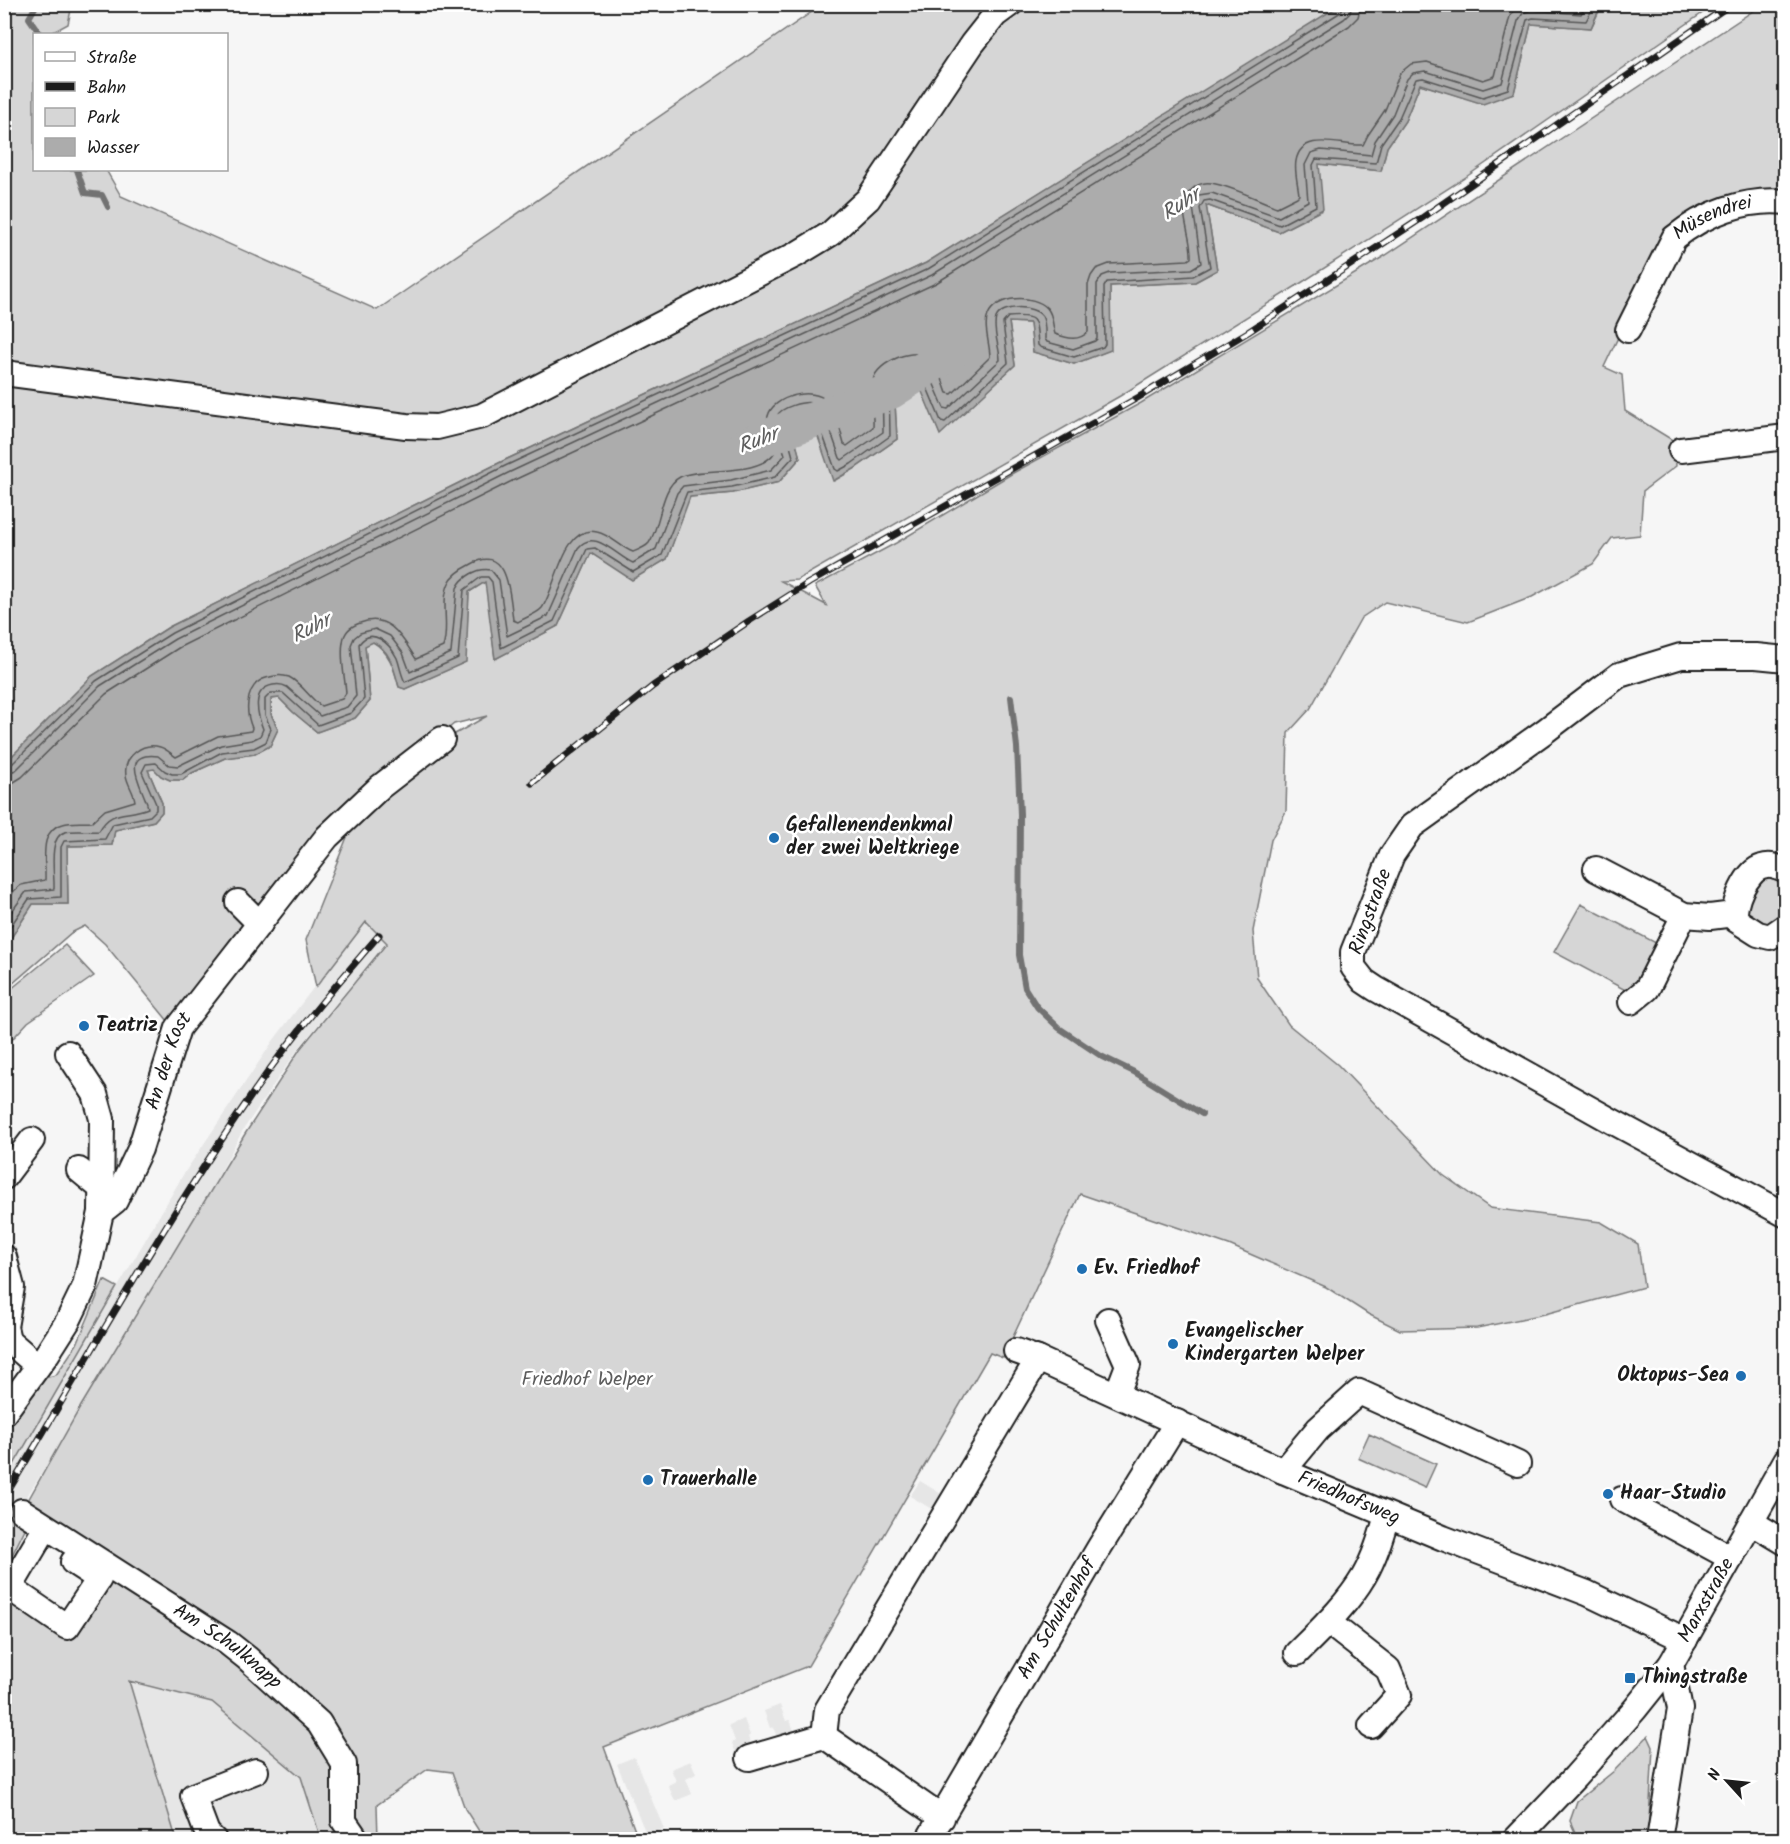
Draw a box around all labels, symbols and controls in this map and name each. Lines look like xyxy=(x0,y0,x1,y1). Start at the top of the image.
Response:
legend xyxy=(33,33,228,171)
text: Straße xyxy=(87,44,137,73)
text: Bahn xyxy=(87,74,126,103)
text: Park xyxy=(87,104,120,133)
text: Wasser xyxy=(87,134,140,163)
water label: Ruhr xyxy=(1155,178,1210,230)
street label: Müsendrei xyxy=(1666,187,1755,250)
water label: Ruhr xyxy=(733,417,787,464)
water label: Ruhr xyxy=(285,603,340,653)
place label: Gefallenendenkmal der zwei Weltkriege xyxy=(786,810,959,865)
marker: Gefallenendenkmal der zwei Weltkriege xyxy=(767,831,781,845)
street label: Ringstraße xyxy=(1341,864,1401,960)
street label: An der Kost xyxy=(137,1005,201,1114)
place label: Teatriz xyxy=(96,1010,158,1042)
marker: Teatriz xyxy=(77,1019,91,1033)
place label: Ev. Friedhof xyxy=(1094,1253,1201,1285)
marker: Ev. Friedhof xyxy=(1075,1262,1089,1276)
place label: Evangelischer Kindergarten Welper xyxy=(1185,1316,1365,1371)
marker: Evangelischer Kindergarten Welper xyxy=(1166,1337,1180,1351)
place label: Oktopus-Sea xyxy=(1617,1360,1729,1392)
park label: Friedhof Welper xyxy=(522,1364,654,1396)
marker: Oktopus-Sea xyxy=(1734,1369,1748,1383)
street label: Friedhofsweg xyxy=(1292,1463,1405,1534)
place label: Trauerhalle xyxy=(660,1464,757,1496)
marker: Trauerhalle xyxy=(641,1473,655,1487)
place label: Haar-Studio xyxy=(1620,1478,1726,1510)
marker: Haar-Studio xyxy=(1601,1487,1615,1501)
street label: Am Schultenhof xyxy=(1009,1550,1107,1686)
street label: Marxstraße xyxy=(1670,1552,1744,1649)
street label: Am Schulknapp xyxy=(166,1595,289,1698)
place label: Thingstraße xyxy=(1642,1662,1748,1694)
marker: Thingstraße xyxy=(1623,1671,1637,1685)
north arrow xyxy=(1697,1751,1757,1811)
text: N xyxy=(1702,1765,1728,1785)

